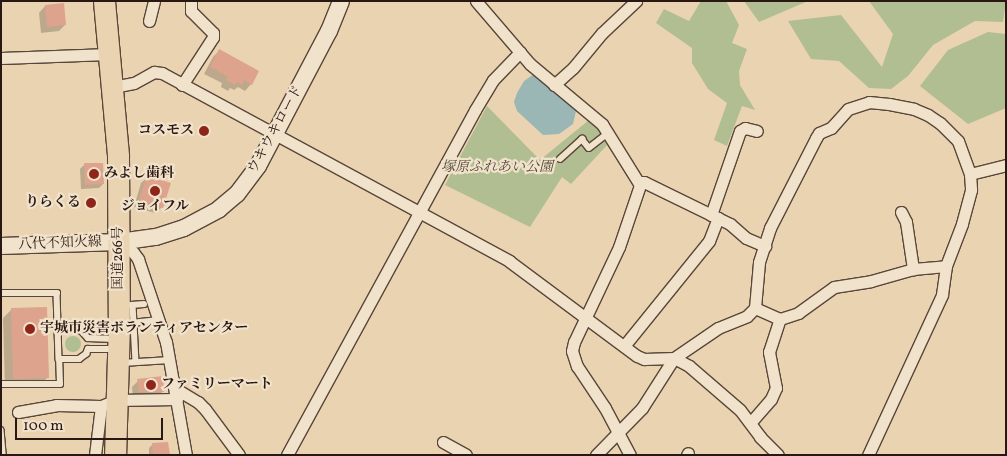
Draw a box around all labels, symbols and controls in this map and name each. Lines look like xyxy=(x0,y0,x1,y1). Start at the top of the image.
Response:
street label: ウキウキロード xyxy=(245,83,307,177)
place label: コスモス xyxy=(138,123,194,139)
marker: コスモス xyxy=(198,125,210,137)
park label: 塚原ふれあい公園 xyxy=(441,160,553,176)
place label: みよし歯科 xyxy=(104,166,174,182)
marker: みよし歯科 xyxy=(88,168,100,180)
marker: ジョイフル xyxy=(149,185,161,197)
place label: りらくる xyxy=(25,195,81,211)
marker: りらくる xyxy=(85,197,97,209)
place label: ジョイフル xyxy=(120,199,190,215)
street label: 国道266号 xyxy=(111,226,127,290)
street label: 八代不知火線 xyxy=(18,234,102,254)
place label: 宇城市災害ボランティアセンター xyxy=(40,321,250,337)
marker: 宇城市災害ボランティアセンター xyxy=(24,323,36,335)
place label: ファミリーマート xyxy=(161,377,273,393)
marker: ファミリーマート xyxy=(145,379,157,391)
scale bar xyxy=(18,408,165,440)
text: 100 m xyxy=(23,416,63,437)

